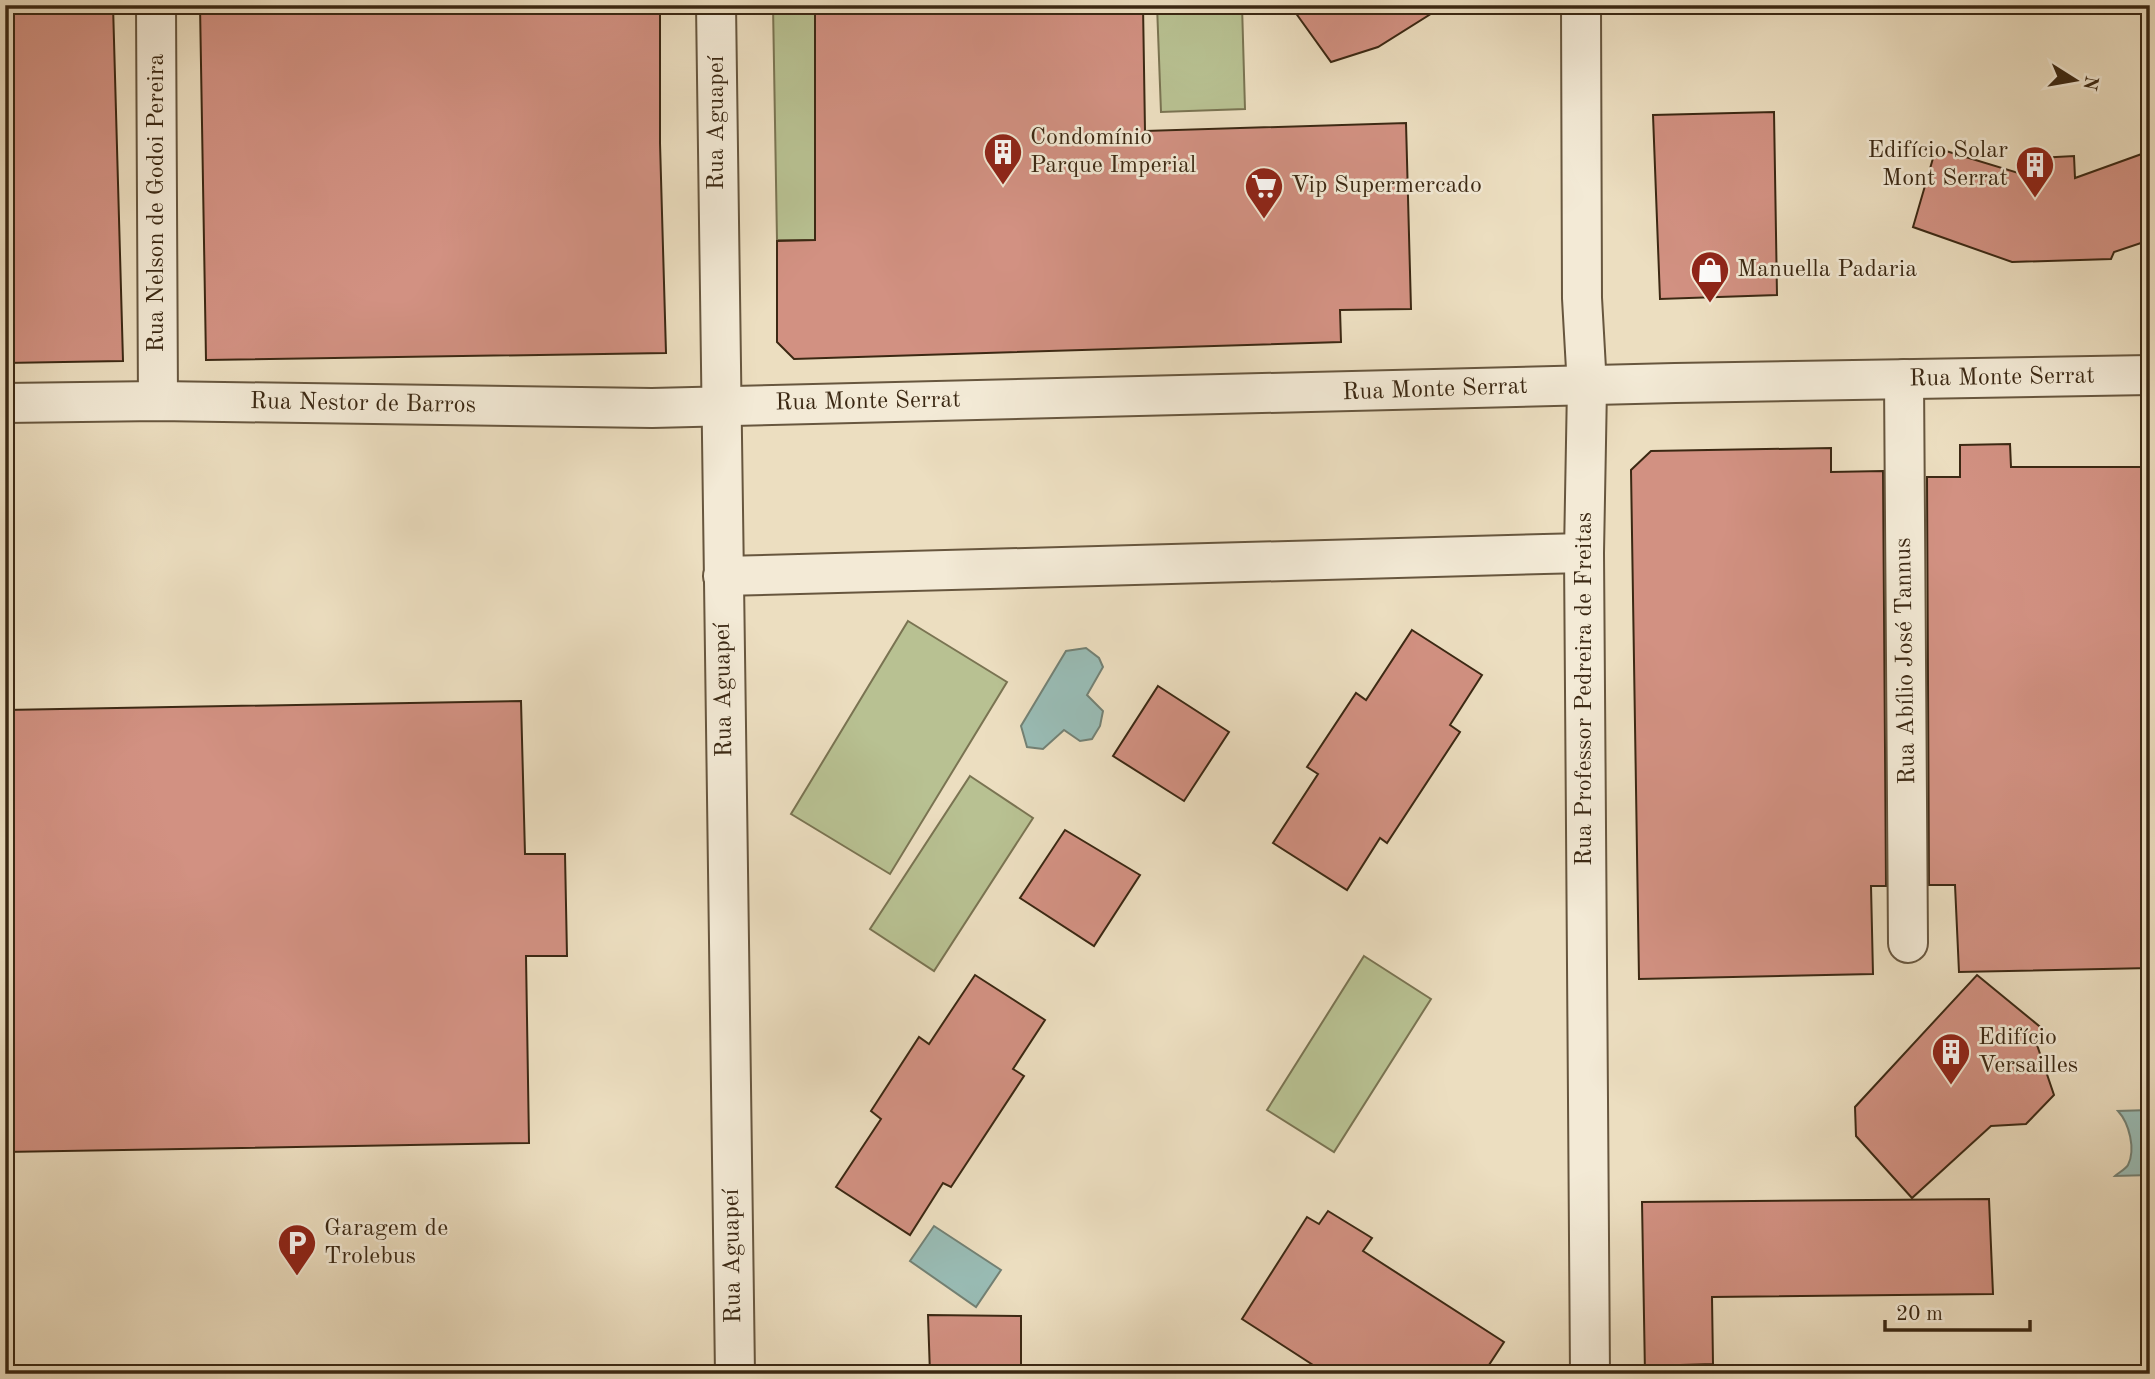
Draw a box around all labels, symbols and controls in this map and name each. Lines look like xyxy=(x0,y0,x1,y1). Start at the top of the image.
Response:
north arrow xyxy=(2039,46,2110,116)
street label: Rua Nelson de Godoi Pereira xyxy=(145,53,169,352)
street label: Rua Aguapeí xyxy=(705,55,729,190)
text: N xyxy=(2078,74,2100,92)
place label: Condomínio Parque Imperial xyxy=(1030,126,1196,178)
building icon: Condomínio Parque Imperial xyxy=(982,131,1024,186)
place label: Edifício Solar Mont Serrat xyxy=(1868,139,2008,191)
building icon: Edifício Solar Mont Serrat xyxy=(2014,144,2056,199)
supermarket icon: Vip Supermercado xyxy=(1243,165,1285,220)
place label: Vip Supermercado xyxy=(1291,174,1482,198)
shop icon: Manuella Padaria xyxy=(1689,249,1731,304)
place label: Manuella Padaria xyxy=(1737,258,1917,282)
street label: Rua Monte Serrat xyxy=(1909,364,2095,392)
street label: Rua Monte Serrat xyxy=(1342,375,1528,405)
street label: Rua Monte Serrat xyxy=(775,388,961,416)
street label: Rua Nestor de Barros xyxy=(250,390,476,418)
street label: Rua Professor Pedreira de Freitas xyxy=(1573,512,1597,866)
street label: Rua Abílio José Tannus xyxy=(1892,537,1920,785)
street label: Rua Aguapeí xyxy=(711,622,737,757)
place label: Edifício Versailles xyxy=(1978,1026,2078,1078)
building icon: Edifício Versailles xyxy=(1930,1031,1972,1086)
street label: Rua Aguapeí xyxy=(720,1188,746,1323)
place label: Garagem de Trolebus xyxy=(324,1217,448,1269)
parking icon: Garagem de Trolebus xyxy=(276,1222,318,1277)
scale bar xyxy=(1885,1288,2031,1332)
text: 20 m xyxy=(1896,1304,1943,1325)

